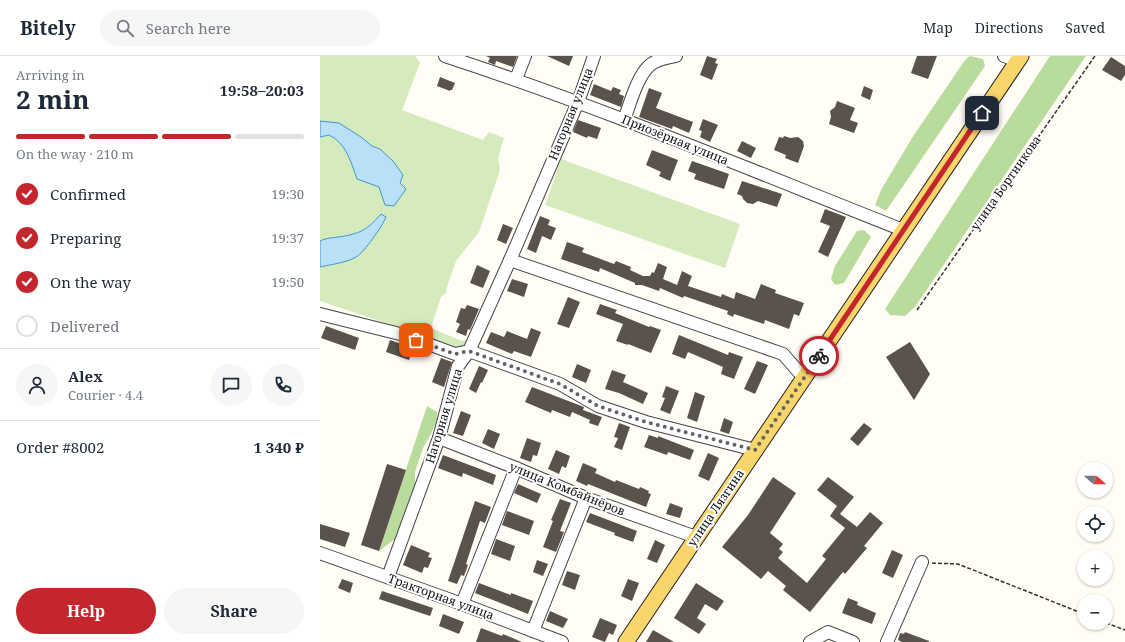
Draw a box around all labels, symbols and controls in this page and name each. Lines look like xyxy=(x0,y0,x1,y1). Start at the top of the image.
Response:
search box xyxy=(100,10,380,46)
text: Bitely xyxy=(20,15,76,41)
icon: search xyxy=(114,17,136,39)
text: Search here xyxy=(146,18,231,38)
text: Map xyxy=(923,18,953,37)
text: Directions xyxy=(975,18,1043,37)
text: Saved xyxy=(1065,18,1105,37)
street label: Нагорная улица xyxy=(544,65,597,163)
text: Arriving in xyxy=(16,66,85,84)
text: 19:58–20:03 xyxy=(220,80,304,100)
text: 2 min xyxy=(16,81,90,117)
pin xyxy=(965,96,999,130)
icon: home xyxy=(971,102,993,124)
street label: Приозёрная улица xyxy=(619,110,731,169)
street label: улица Бортникова xyxy=(966,132,1045,234)
text: On the way · 210 m xyxy=(16,145,134,163)
icon: check xyxy=(16,183,38,205)
text: Confirmed xyxy=(50,184,126,204)
text: 19:30 xyxy=(271,185,304,203)
icon: check xyxy=(16,227,38,249)
text: Preparing xyxy=(50,228,121,248)
text: 19:37 xyxy=(271,229,304,247)
icon: check xyxy=(16,271,38,293)
text: On the way xyxy=(50,272,131,292)
text: 19:50 xyxy=(271,273,304,291)
text: Delivered xyxy=(50,316,119,336)
pin xyxy=(399,323,433,357)
icon: bag xyxy=(405,329,427,351)
courier xyxy=(799,336,839,376)
icon: bike xyxy=(808,345,830,367)
button: person xyxy=(16,364,58,406)
button: chat xyxy=(210,364,252,406)
button: phone xyxy=(262,364,304,406)
text: Alex xyxy=(68,366,103,386)
street label: Нагорная улица xyxy=(421,366,466,465)
text: Courier · 4.4 xyxy=(68,386,143,404)
text: Order #8002 xyxy=(16,437,104,457)
text: 1 340 ₽ xyxy=(253,437,304,457)
street label: улица Комбайнёров xyxy=(507,458,628,520)
north arrow xyxy=(1077,462,1113,498)
map controls xyxy=(1077,462,1113,630)
street label: улица Лязгина xyxy=(683,465,748,550)
button: locate xyxy=(1077,506,1113,542)
button: + xyxy=(1077,550,1113,586)
street label: Тракторная улица xyxy=(386,569,497,624)
button: Help xyxy=(16,588,156,634)
button: Share xyxy=(164,588,304,634)
button: − xyxy=(1077,594,1113,630)

